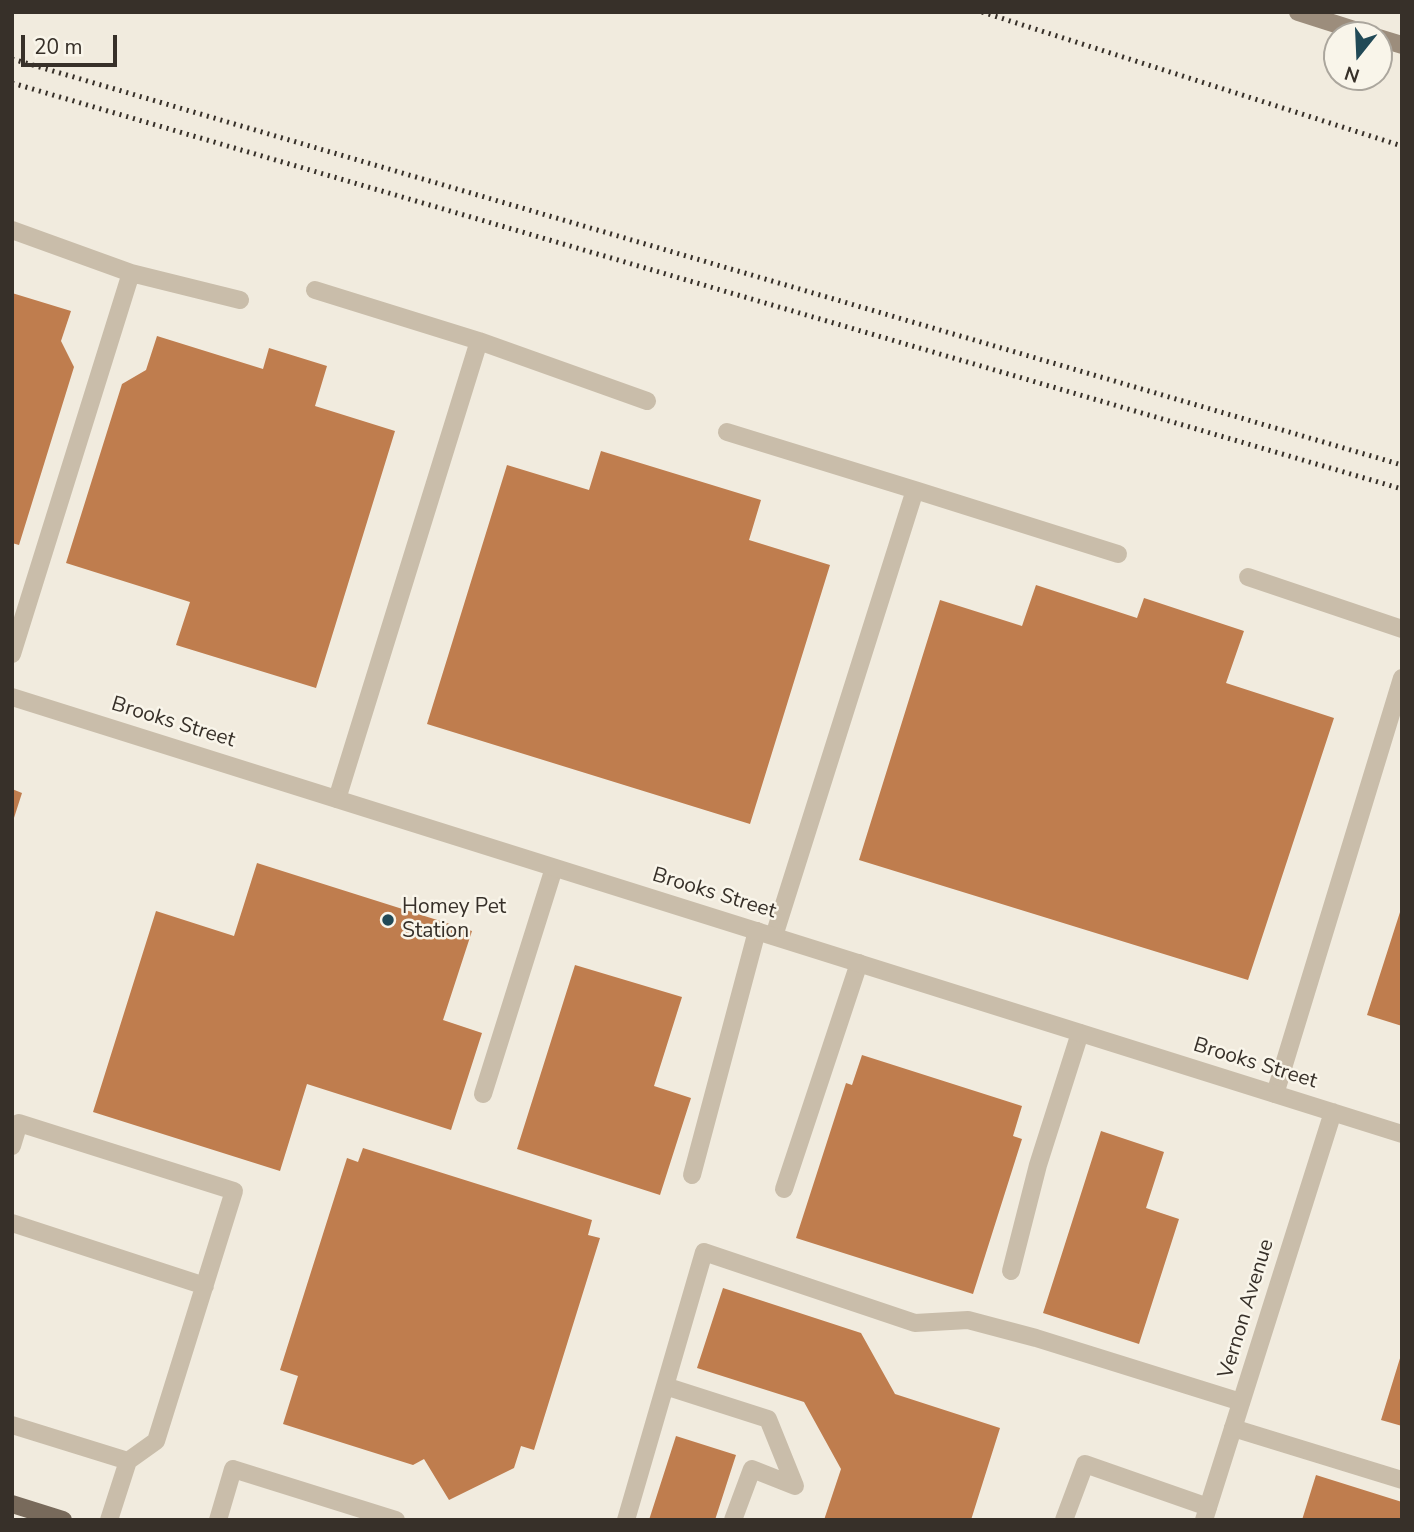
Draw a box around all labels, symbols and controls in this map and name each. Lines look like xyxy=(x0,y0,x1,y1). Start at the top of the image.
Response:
scale bar xyxy=(24,21,121,65)
north arrow xyxy=(1323,21,1393,91)
text: 20 m xyxy=(34,33,83,61)
text: N xyxy=(1341,60,1363,89)
street label: Brooks Street xyxy=(108,692,238,754)
street label: Brooks Street xyxy=(649,863,779,925)
place label: Homey Pet Station xyxy=(402,895,506,945)
marker: Homey Pet Station xyxy=(380,912,396,928)
street label: Brooks Street xyxy=(1190,1033,1320,1095)
street label: Vernon Avenue xyxy=(1214,1236,1280,1382)

